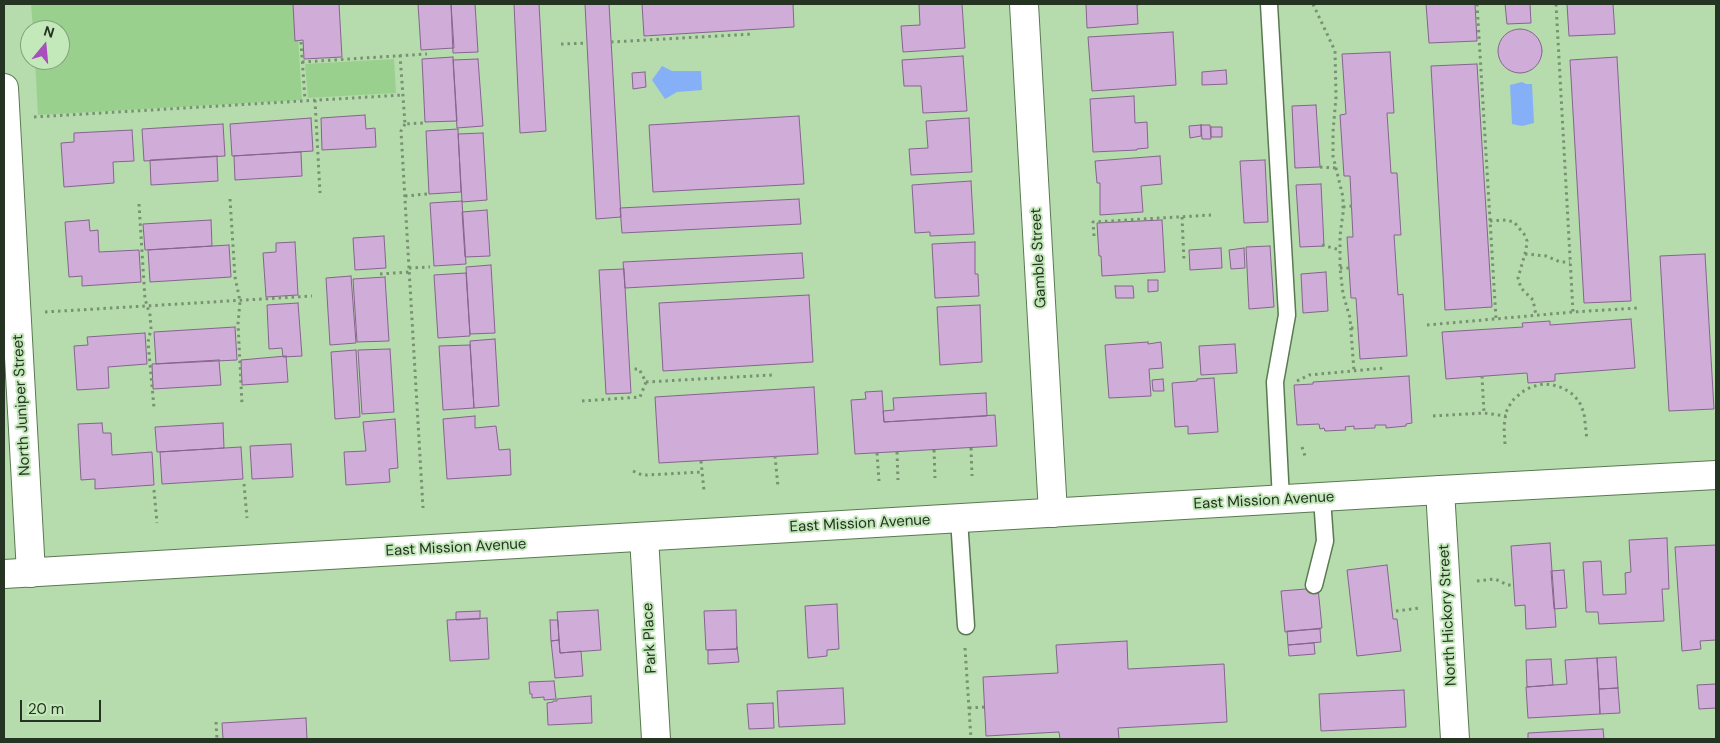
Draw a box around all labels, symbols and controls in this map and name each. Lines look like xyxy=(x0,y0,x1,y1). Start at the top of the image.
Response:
north arrow xyxy=(20,20,70,70)
text: N xyxy=(42,22,57,42)
street label: Gamble Street xyxy=(1027,207,1051,309)
street label: North Juniper Street xyxy=(9,334,35,476)
street label: East Mission Avenue xyxy=(1193,488,1335,514)
street label: East Mission Avenue xyxy=(789,511,931,537)
street label: East Mission Avenue xyxy=(385,535,527,561)
street label: North Hickory Street xyxy=(1435,544,1461,686)
street label: Park Place xyxy=(639,602,661,674)
scale bar xyxy=(22,690,104,722)
text: 20 m xyxy=(28,699,64,719)

